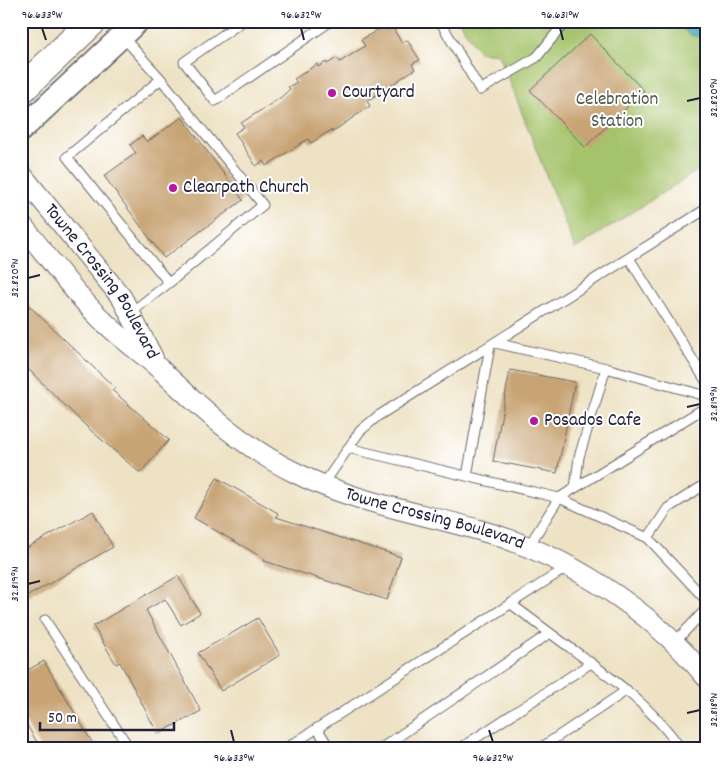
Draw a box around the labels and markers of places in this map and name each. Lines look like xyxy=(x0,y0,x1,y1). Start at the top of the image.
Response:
place label: Courtyard xyxy=(342,80,415,107)
marker: Courtyard xyxy=(326,87,338,99)
place label: Clearpath Church xyxy=(183,175,309,202)
marker: Clearpath Church xyxy=(167,182,179,194)
place label: Posados Cafe xyxy=(544,408,641,435)
marker: Posados Cafe xyxy=(528,415,540,427)

